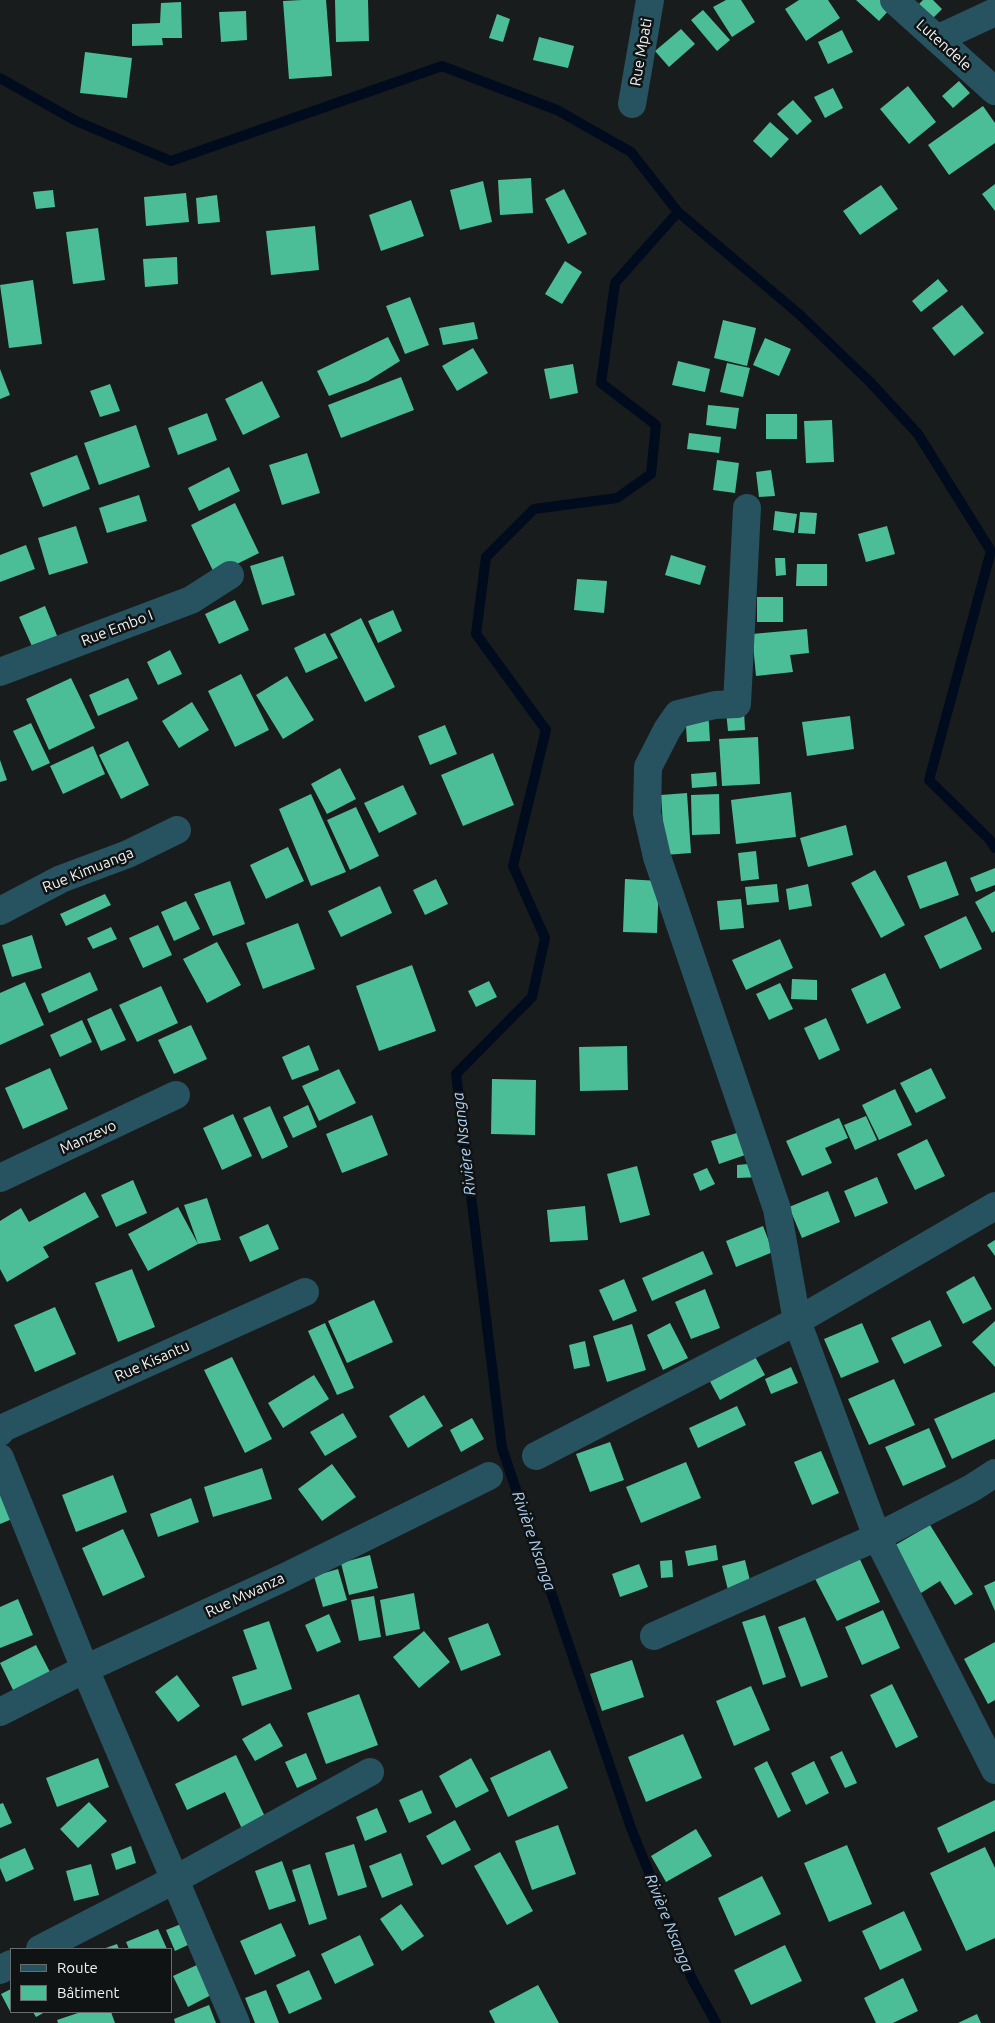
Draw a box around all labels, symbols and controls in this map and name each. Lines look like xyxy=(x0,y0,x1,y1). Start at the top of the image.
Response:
street label: Lutendele xyxy=(913,16,975,74)
street label: Rue Mpati xyxy=(626,17,656,87)
street label: Rue Embo I xyxy=(78,606,156,650)
street label: Rue Kimuanga xyxy=(40,844,136,896)
water label: Rivière Nsanga xyxy=(448,1091,480,1197)
street label: Manzevo xyxy=(57,1116,119,1158)
street label: Rue Kisantu xyxy=(112,1337,192,1385)
water label: Rivière Nsanga xyxy=(508,1489,560,1593)
street label: Rue Mwanza xyxy=(203,1569,287,1621)
water label: Rivière Nsanga xyxy=(641,1871,697,1975)
legend xyxy=(10,1948,172,2013)
text: Route xyxy=(57,1959,98,1976)
text: Bâtiment xyxy=(57,1984,119,2001)

